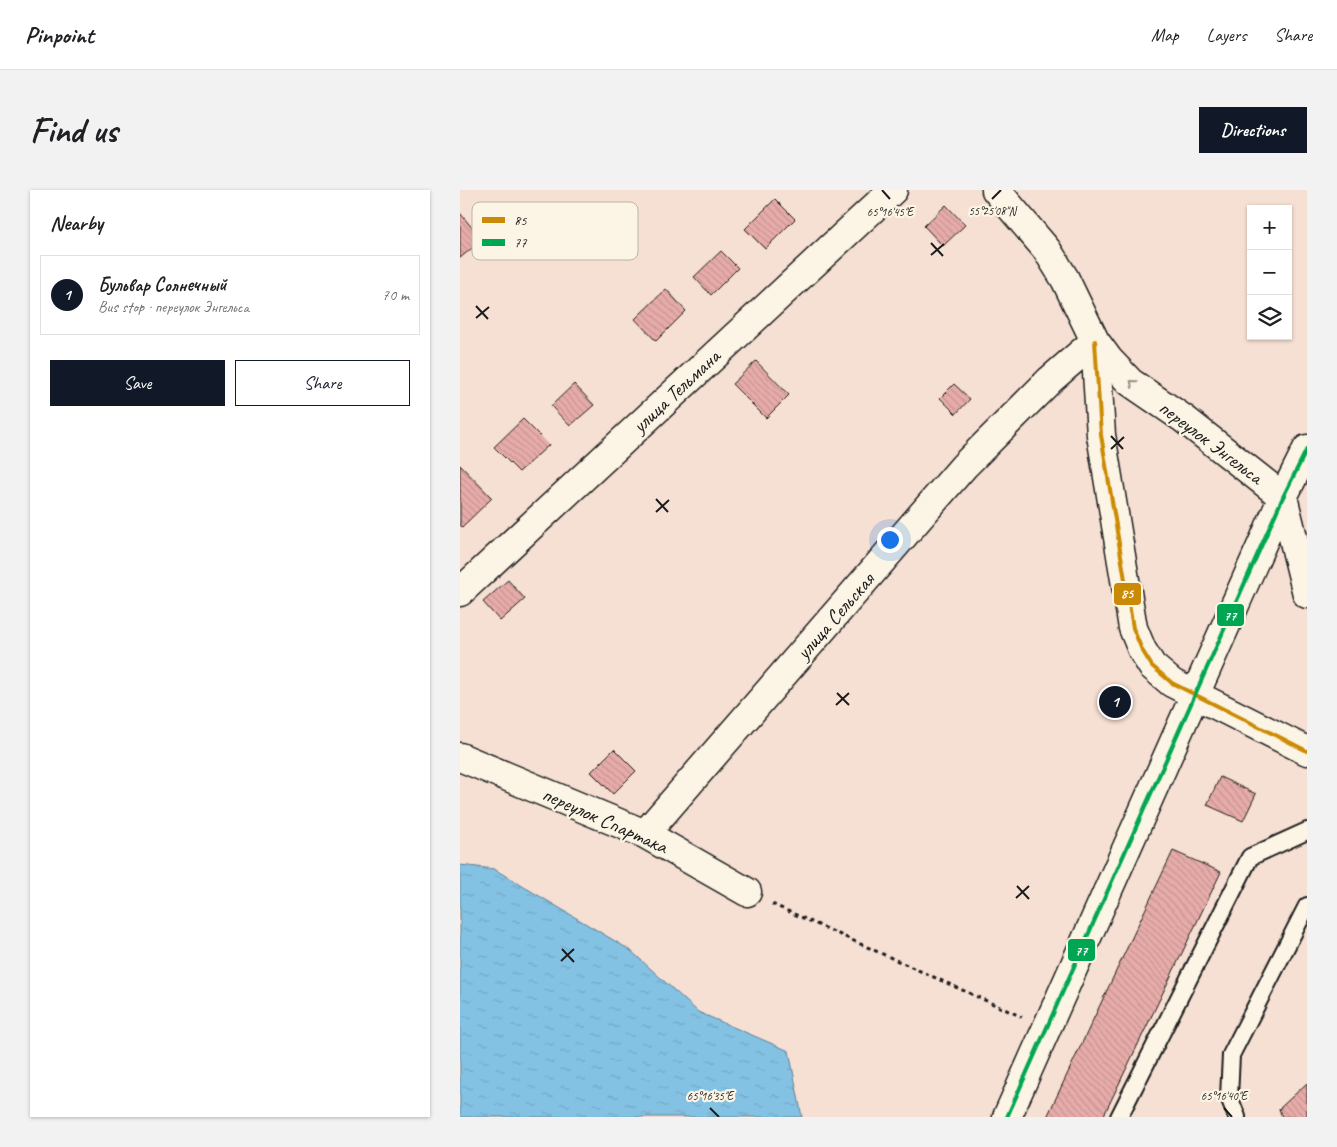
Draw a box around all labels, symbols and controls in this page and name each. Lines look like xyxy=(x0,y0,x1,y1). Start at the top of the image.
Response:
text: Pinpoint xyxy=(25,20,94,50)
text: Map xyxy=(1151,24,1179,46)
text: Layers xyxy=(1207,24,1246,46)
text: Share xyxy=(1274,24,1312,46)
button: Directions xyxy=(1199,107,1307,153)
text: Find us xyxy=(30,108,117,153)
legend xyxy=(472,202,638,260)
text: 55°25'08"N xyxy=(968,203,1017,219)
text: 65°16'45"E xyxy=(867,204,915,220)
map controls xyxy=(1247,205,1292,340)
button: + xyxy=(1247,205,1292,250)
text: Nearby xyxy=(50,210,103,236)
text: 85 xyxy=(514,212,527,229)
text: 77 xyxy=(514,234,527,251)
button: − xyxy=(1247,250,1292,295)
text: Бульвар Солнечный xyxy=(98,273,226,297)
text: 1 xyxy=(63,285,71,305)
text: 70 m xyxy=(382,285,409,305)
button: layers xyxy=(1247,295,1292,340)
text: Bus stop · переулок Энгельса xyxy=(98,297,249,317)
street label: улица Тельмана xyxy=(625,342,727,440)
button: Save xyxy=(50,360,225,406)
button: Share xyxy=(235,360,410,406)
one-way arrow xyxy=(1129,380,1138,389)
street label: переулок Энгельса xyxy=(1154,394,1270,491)
your location xyxy=(877,527,903,553)
street label: улица Сельская xyxy=(789,566,881,666)
line badge: 85 xyxy=(1113,582,1142,606)
text: 85 xyxy=(1121,585,1135,602)
line badge: 77 xyxy=(1216,603,1245,627)
text: 77 xyxy=(1224,607,1238,624)
pin: 1 xyxy=(1099,683,1131,721)
street label: переулок Спартака xyxy=(538,781,673,860)
line badge: 77 xyxy=(1067,938,1096,962)
text: 77 xyxy=(1075,942,1089,959)
text: 65°16'35"E xyxy=(687,1088,735,1104)
text: 65°16'40"E xyxy=(1201,1088,1249,1104)

